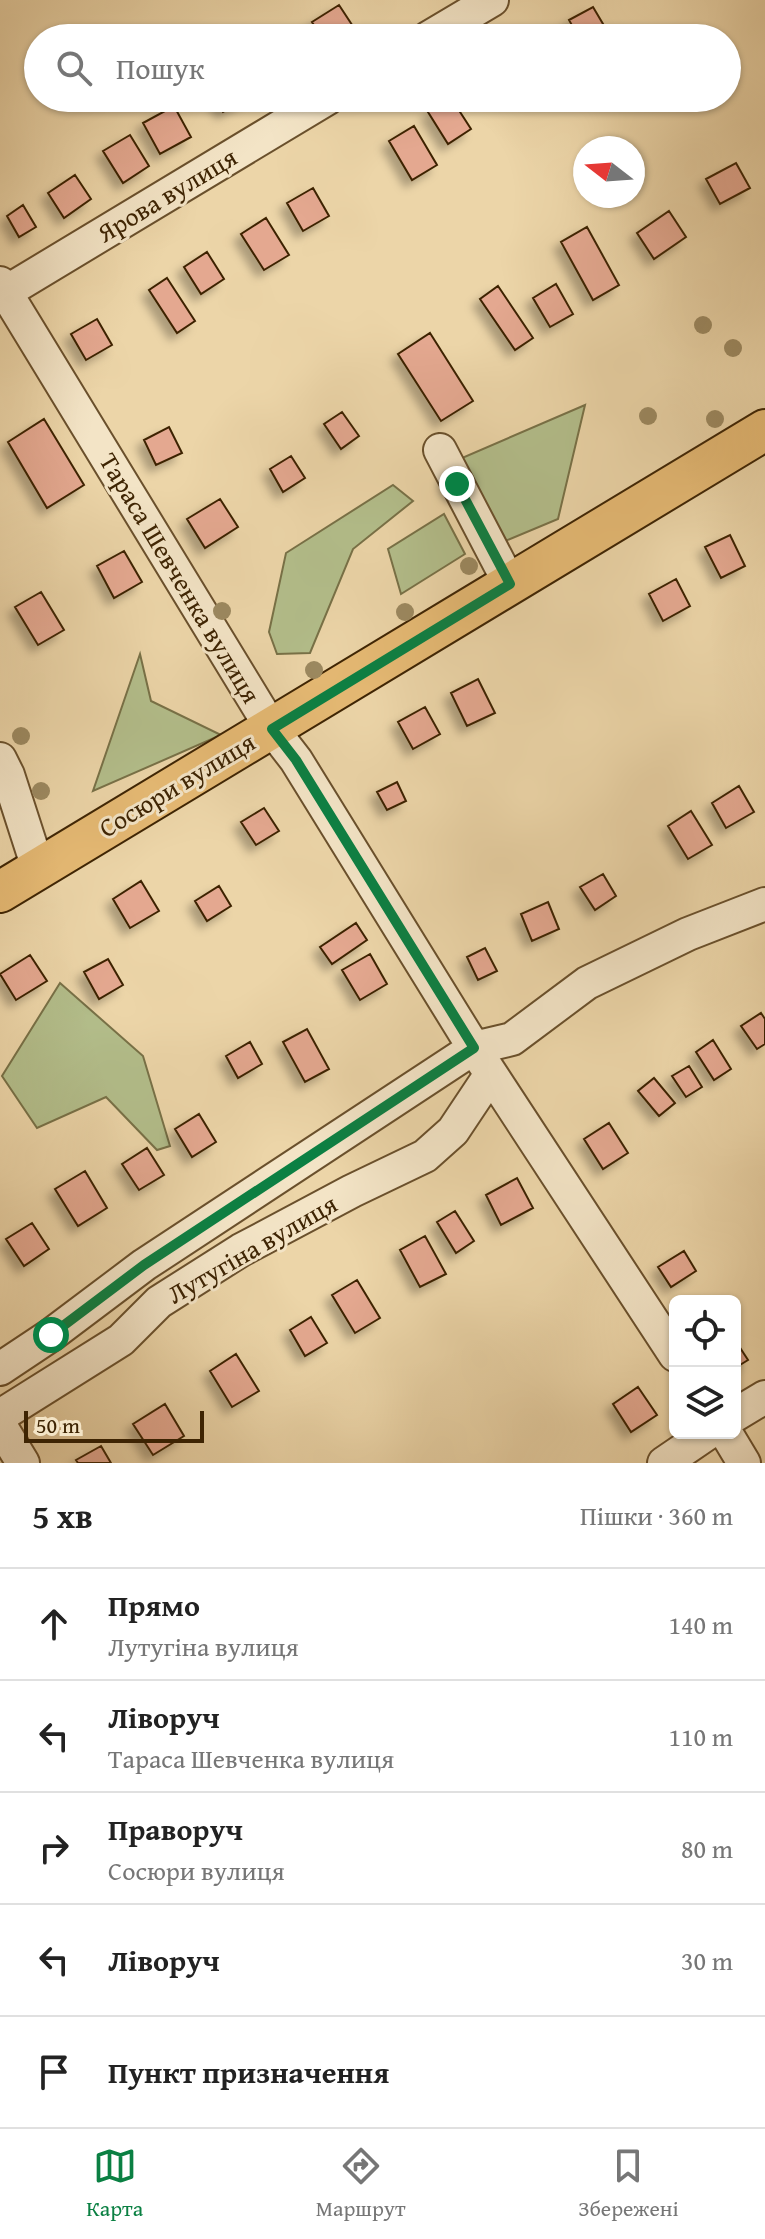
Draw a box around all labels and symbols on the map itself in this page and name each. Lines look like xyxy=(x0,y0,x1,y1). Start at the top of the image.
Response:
north arrow xyxy=(573,136,645,208)
street label: Ярова вулиця xyxy=(89,137,244,252)
street label: Тараса Шевченка вулиця xyxy=(90,445,271,710)
route end xyxy=(439,466,475,502)
street label: Сосюри вулиця xyxy=(91,722,262,847)
street label: Лутугіна вулиця xyxy=(159,1184,344,1313)
route start xyxy=(33,1317,69,1353)
scale bar xyxy=(24,1407,204,1443)

